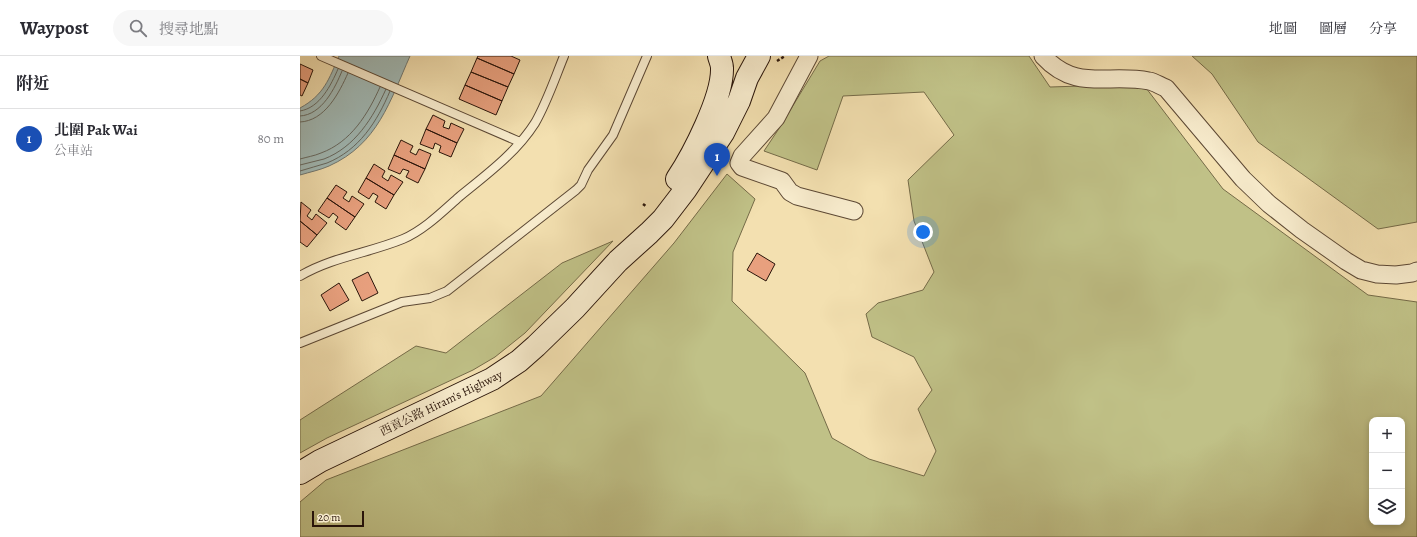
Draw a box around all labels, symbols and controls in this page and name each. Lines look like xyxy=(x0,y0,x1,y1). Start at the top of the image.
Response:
search box xyxy=(113,10,393,46)
text: Waypost xyxy=(20,15,89,41)
icon: search xyxy=(127,17,149,39)
text: 搜尋地點 xyxy=(159,19,219,39)
text: 地圖 xyxy=(1269,19,1297,38)
text: 圖層 xyxy=(1319,19,1347,38)
text: 分享 xyxy=(1369,19,1397,38)
text: 附近 xyxy=(16,72,50,95)
text: 北圍 Pak Wai xyxy=(54,120,138,140)
text: 1 xyxy=(27,130,31,147)
text: 80 m xyxy=(257,130,284,147)
text: 公車站 xyxy=(54,142,93,159)
pin: 1 xyxy=(704,143,730,176)
your location xyxy=(913,222,933,242)
street label: 西貢公路 Hiram's Highway xyxy=(377,366,506,440)
map controls xyxy=(1369,417,1405,525)
button: + xyxy=(1369,417,1405,453)
button: − xyxy=(1369,453,1405,489)
button: layers xyxy=(1369,489,1405,525)
scale bar xyxy=(312,509,364,528)
text: 20 m xyxy=(318,510,340,525)

